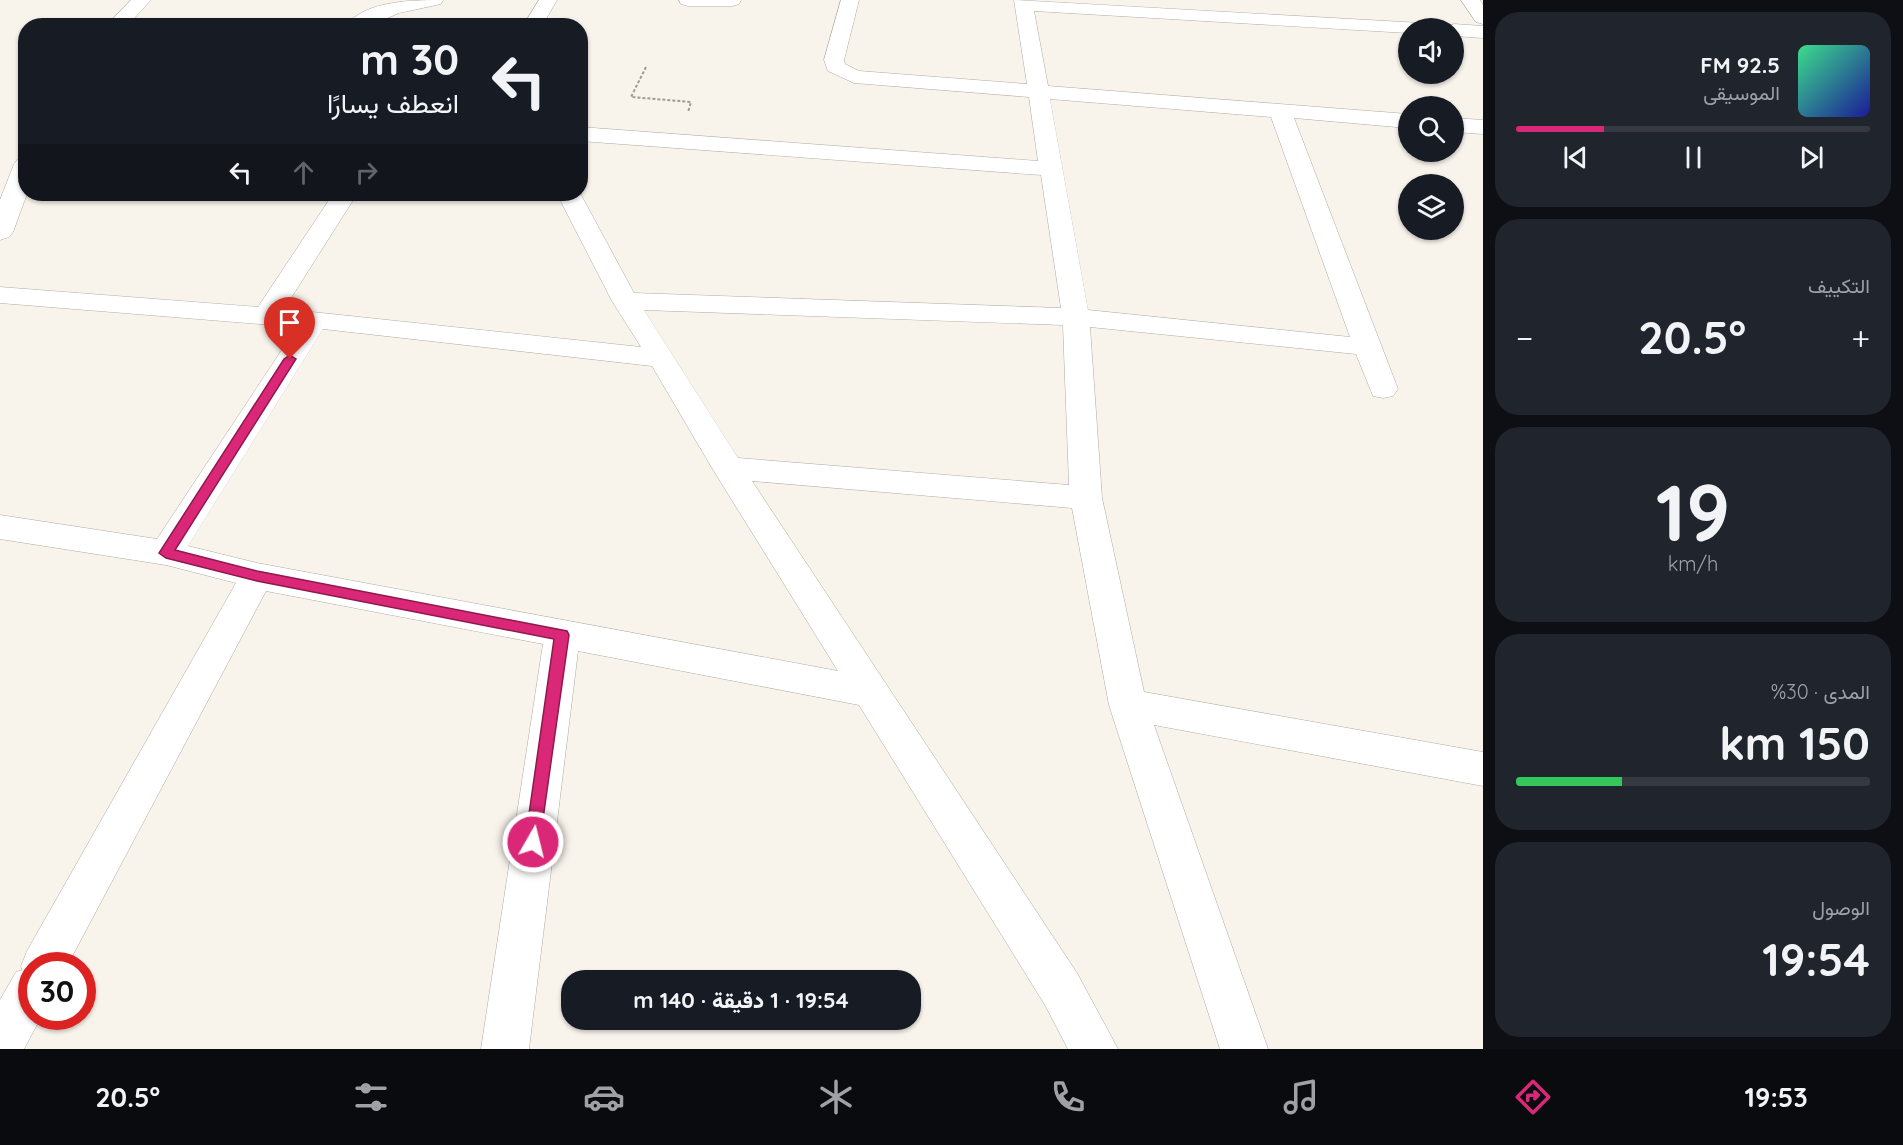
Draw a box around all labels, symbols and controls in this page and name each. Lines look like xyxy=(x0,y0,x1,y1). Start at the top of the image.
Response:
map controls xyxy=(1398,18,1464,240)
button: sound xyxy=(1398,18,1464,84)
text: 30 m xyxy=(360,33,459,86)
icon: left xyxy=(480,42,558,120)
text: 92.5 FM xyxy=(1700,51,1780,79)
text: الموسيقى xyxy=(1703,80,1780,105)
text: انعطف يسارًا xyxy=(327,86,459,120)
button: search xyxy=(1398,96,1464,162)
icon: previous xyxy=(1559,141,1592,174)
icon: pause xyxy=(1677,141,1710,174)
icon: next xyxy=(1795,141,1828,174)
icon: left xyxy=(224,156,257,189)
icon: ahead xyxy=(287,156,320,189)
icon: right xyxy=(350,156,383,189)
button: layers xyxy=(1398,174,1464,240)
text: التكييف xyxy=(1808,273,1870,298)
pin xyxy=(264,297,315,359)
icon: arrive xyxy=(273,306,306,339)
text: 20.5° xyxy=(1638,309,1746,365)
text: − xyxy=(1516,317,1533,358)
text: + xyxy=(1851,317,1870,358)
text: 19 xyxy=(1656,463,1730,561)
text: km/h xyxy=(1668,551,1718,576)
text: المدى · 30% xyxy=(1771,679,1870,704)
text: 150 km xyxy=(1719,715,1870,771)
position arrow xyxy=(501,810,565,874)
text: الوصول xyxy=(1812,895,1870,920)
text: 19:54 xyxy=(1762,931,1870,987)
speed limit sign: 30 xyxy=(18,952,96,1030)
text: 19:54 · 1 دقيقة · 140 m xyxy=(633,986,849,1014)
icon: filters xyxy=(350,1076,392,1118)
icon: car xyxy=(583,1076,625,1118)
icon: climate xyxy=(815,1076,857,1118)
icon: phone xyxy=(1047,1076,1089,1118)
icon: music xyxy=(1280,1076,1322,1118)
icon: directions xyxy=(1512,1076,1554,1118)
text: 20.5° xyxy=(95,1080,160,1114)
text: 19:53 xyxy=(1745,1080,1808,1114)

